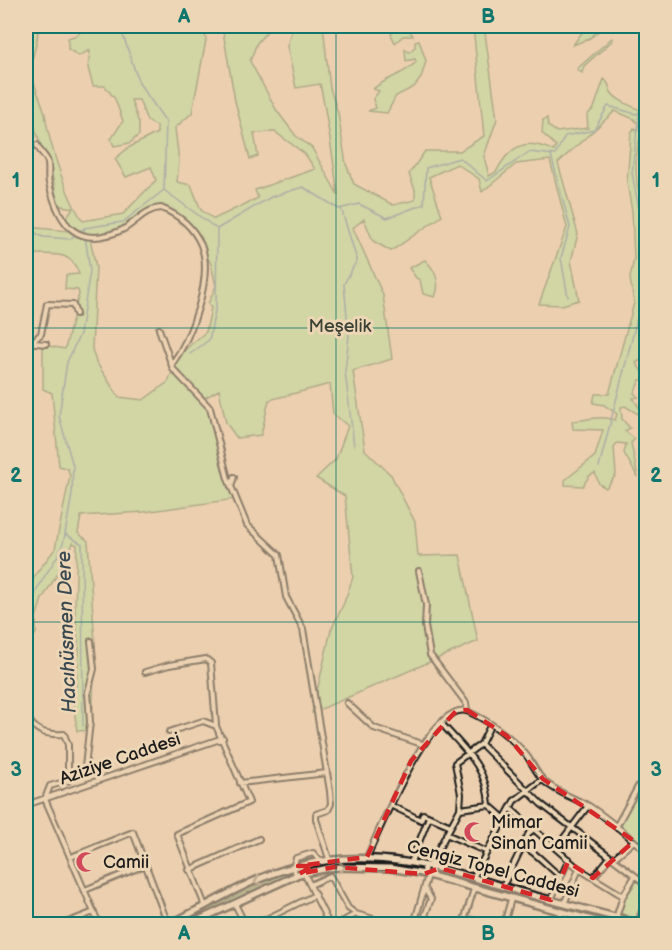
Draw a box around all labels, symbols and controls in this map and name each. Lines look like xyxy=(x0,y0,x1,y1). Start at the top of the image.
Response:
text: A xyxy=(177,5,191,29)
text: B xyxy=(481,5,495,29)
text: 1 xyxy=(12,169,20,193)
text: 1 xyxy=(652,169,660,193)
park label: Meşelik xyxy=(309,316,372,337)
text: 2 xyxy=(10,464,22,488)
text: 2 xyxy=(650,464,662,488)
water label: Hacıhüsmen Dere xyxy=(52,550,82,714)
street label: Aziziye Caddesi xyxy=(57,728,183,790)
text: 3 xyxy=(10,758,22,782)
text: 3 xyxy=(650,758,662,782)
place label: Mimar Sinan Camii xyxy=(491,812,588,854)
mosque icon: Mimar Sinan Camii xyxy=(462,820,486,844)
street label: Cengiz Topel Caddesi xyxy=(404,836,582,902)
mosque icon: Camii xyxy=(74,850,98,874)
place label: Camii xyxy=(103,852,149,873)
one-way arrow xyxy=(337,861,346,873)
one-way arrow xyxy=(253,874,264,886)
text: A xyxy=(177,922,191,946)
text: B xyxy=(481,922,495,946)

